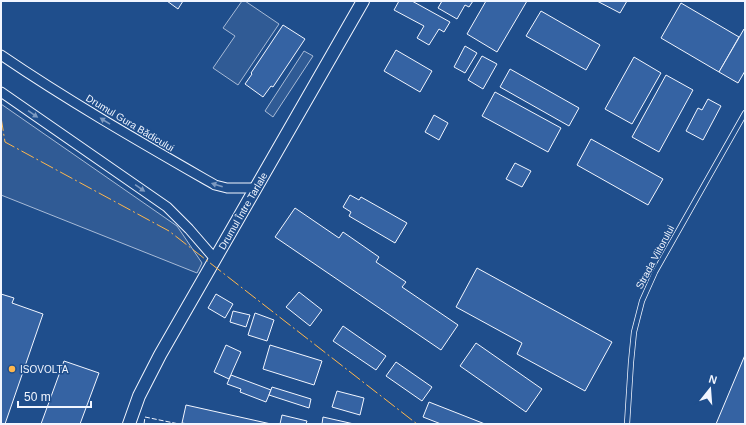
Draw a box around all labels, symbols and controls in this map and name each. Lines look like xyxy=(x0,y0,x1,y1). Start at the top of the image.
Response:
street label: Drumul Gura Bădicului xyxy=(84,92,176,154)
one-way arrow xyxy=(28,110,38,118)
one-way arrow xyxy=(99,117,110,124)
street label: Drumul Între Tarlale xyxy=(216,170,270,251)
one-way arrow xyxy=(211,182,223,188)
one-way arrow xyxy=(134,184,145,192)
street label: Strada Viitorului xyxy=(634,223,676,291)
marker: ISOVOLTA xyxy=(7,364,17,374)
place label: ISOVOLTA xyxy=(20,364,69,375)
north arrow xyxy=(690,369,730,409)
text: N xyxy=(707,373,719,386)
scale bar xyxy=(18,383,91,409)
text: 50 m xyxy=(24,390,51,404)

